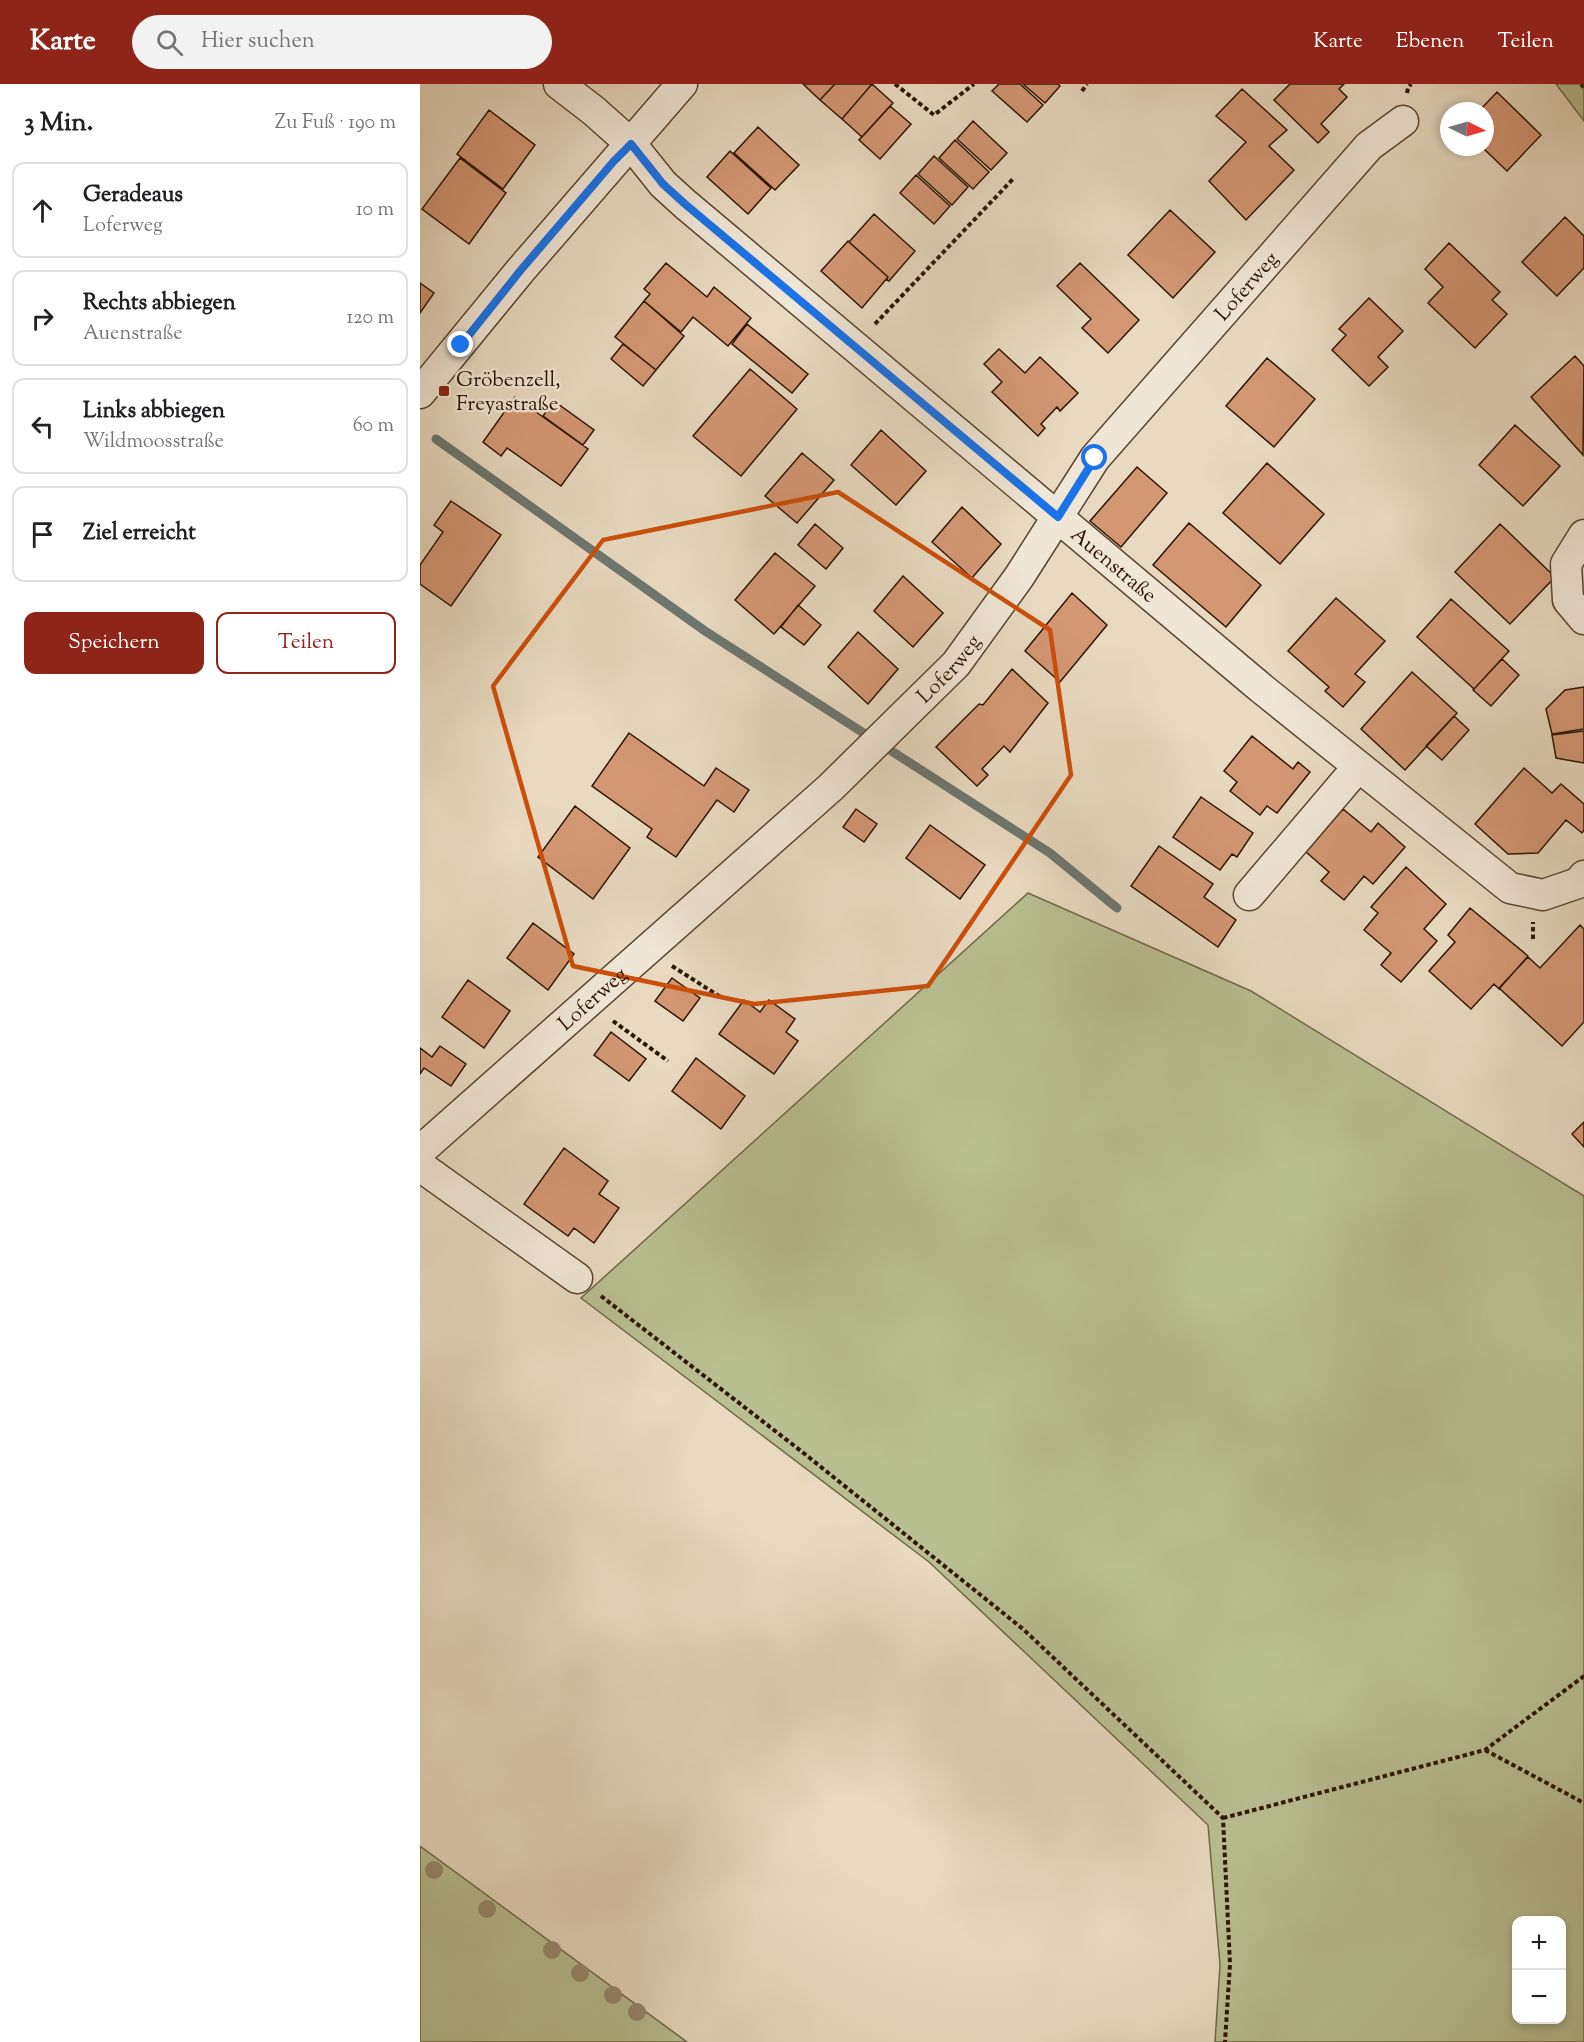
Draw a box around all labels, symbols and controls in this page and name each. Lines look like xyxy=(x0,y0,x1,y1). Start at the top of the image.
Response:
search box xyxy=(132,15,552,69)
text: Karte xyxy=(30,22,96,62)
icon: search xyxy=(153,26,186,59)
text: Hier suchen xyxy=(201,26,315,58)
text: Karte xyxy=(1313,27,1363,57)
text: Ebenen xyxy=(1396,27,1464,57)
text: Teilen xyxy=(1497,27,1554,57)
north arrow xyxy=(1440,102,1494,156)
text: 3 Min. xyxy=(24,105,93,142)
text: Zu Fuß · 190 m xyxy=(275,109,396,138)
text: Geradeaus xyxy=(83,180,183,212)
icon: ahead xyxy=(26,194,59,227)
text: 10 m xyxy=(356,196,394,225)
text: Loferweg xyxy=(83,212,163,241)
street label: Loferweg xyxy=(1209,246,1287,329)
text: Rechts abbiegen xyxy=(83,288,236,320)
icon: right xyxy=(26,302,59,335)
text: 120 m xyxy=(346,304,394,333)
text: Auenstraße xyxy=(83,320,183,349)
route end xyxy=(447,331,473,357)
place label: Gröbenzell, Freyastraße xyxy=(456,366,561,420)
marker: Gröbenzell, Freyastraße xyxy=(437,384,451,398)
text: Links abbiegen xyxy=(83,396,225,428)
icon: left xyxy=(26,410,59,443)
text: 60 m xyxy=(353,412,394,441)
text: Wildmoosstraße xyxy=(83,428,224,457)
route start xyxy=(1081,444,1107,470)
icon: arrive xyxy=(26,518,59,551)
text: Ziel erreicht xyxy=(83,518,196,550)
street label: Auenstraße xyxy=(1063,521,1162,611)
button: Speichern xyxy=(24,612,204,674)
button: Teilen xyxy=(216,612,396,674)
street label: Loferweg xyxy=(911,629,989,711)
street label: Loferweg xyxy=(552,961,635,1039)
map controls xyxy=(1512,1916,1566,2024)
button: + xyxy=(1512,1916,1566,1970)
button: − xyxy=(1512,1970,1566,2024)

